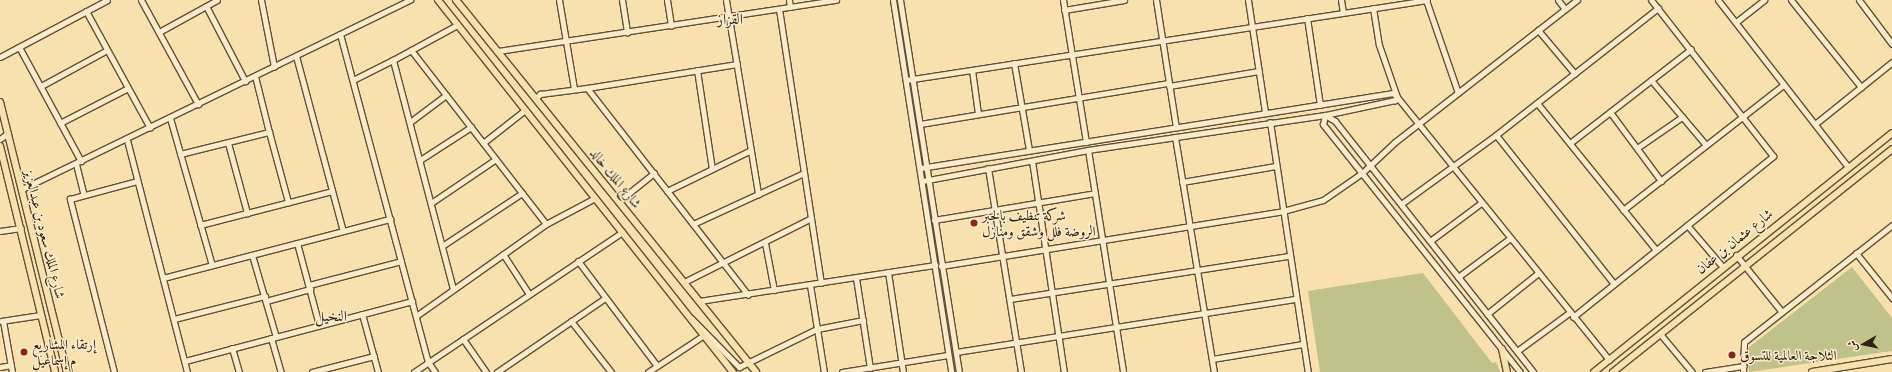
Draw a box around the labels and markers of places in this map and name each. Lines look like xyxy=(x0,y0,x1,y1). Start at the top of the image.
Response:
place label: شركة تنظيف بالخبر الروضة فلل وشقق ومنازل xyxy=(982,207,1095,240)
marker: شركة تنظيف بالخبر الروضة فلل وشقق ومنازل xyxy=(969,218,979,228)
place label: إرتقاء المشاريع م إسماعيل xyxy=(32,336,96,368)
marker: إرتقاء المشاريع م إسماعيل xyxy=(19,347,29,357)
place label: الثلاجة العالمية للتسوق xyxy=(1740,347,1837,363)
marker: الثلاجة العالمية للتسوق xyxy=(1727,350,1737,360)

